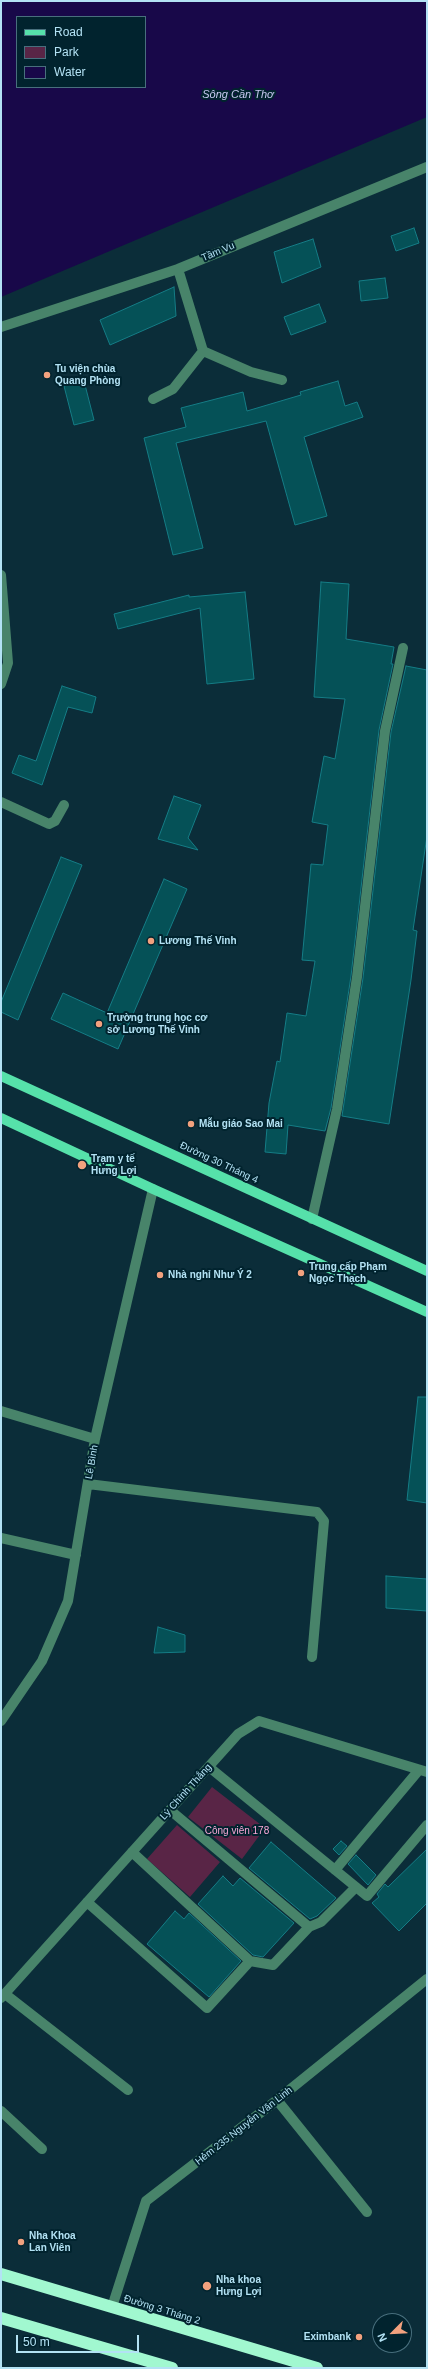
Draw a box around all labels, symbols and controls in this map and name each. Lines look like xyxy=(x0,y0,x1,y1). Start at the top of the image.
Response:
legend xyxy=(16,16,146,88)
text: Road xyxy=(54,25,83,39)
text: Park xyxy=(54,45,79,59)
text: Water xyxy=(54,65,86,79)
water label: Sông Cần Thơ xyxy=(202,88,274,102)
street label: Tầm Vu xyxy=(200,240,236,264)
place label: Tu viện chùa Quang Phòng xyxy=(55,363,121,386)
marker: Tu viện chùa Quang Phòng xyxy=(42,370,52,380)
place label: Lương Thế Vinh xyxy=(159,935,236,947)
marker: Lương Thế Vinh xyxy=(146,936,156,946)
place label: Trường trung học cơ sở Lương Thế Vinh xyxy=(107,1012,207,1036)
marker: Trường trung học cơ sở Lương Thế Vinh xyxy=(94,1019,104,1029)
place label: Mẫu giáo Sao Mai xyxy=(199,1118,283,1130)
marker: Mẫu giáo Sao Mai xyxy=(186,1119,196,1129)
street label: Đường 30 Tháng 4 xyxy=(178,1140,260,1186)
place label: Trạm y tế Hưng Lợi xyxy=(91,1153,136,1176)
marker: Trạm y tế Hưng Lợi xyxy=(76,1159,88,1171)
place label: Trung cấp Phạm Ngọc Thạch xyxy=(309,1261,387,1284)
marker: Trung cấp Phạm Ngọc Thạch xyxy=(296,1268,306,1278)
place label: Nhà nghỉ Như Ý 2 xyxy=(168,1269,252,1281)
marker: Nhà nghỉ Như Ý 2 xyxy=(155,1270,165,1280)
street label: Lê Bình xyxy=(83,1444,101,1480)
street label: Lý Chính Thắng xyxy=(158,1762,214,1822)
park label: Công viên 178 xyxy=(205,1825,269,1837)
street label: Hẻm 235 Nguyễn Văn Linh xyxy=(193,2084,295,2168)
place label: Nha Khoa Lan Viên xyxy=(29,2230,76,2254)
marker: Nha Khoa Lan Viên xyxy=(16,2237,26,2247)
place label: Nha khoa Hưng Lợi xyxy=(216,2274,261,2298)
marker: Nha khoa Hưng Lợi xyxy=(201,2280,213,2292)
street label: Đường 3 Tháng 2 xyxy=(122,2293,202,2327)
north arrow xyxy=(372,2313,412,2353)
scale bar xyxy=(18,2327,141,2353)
place label: Eximbank xyxy=(304,2331,351,2343)
text: N xyxy=(375,2331,389,2344)
marker: Eximbank xyxy=(354,2332,364,2342)
text: 50 m xyxy=(23,2335,50,2349)

